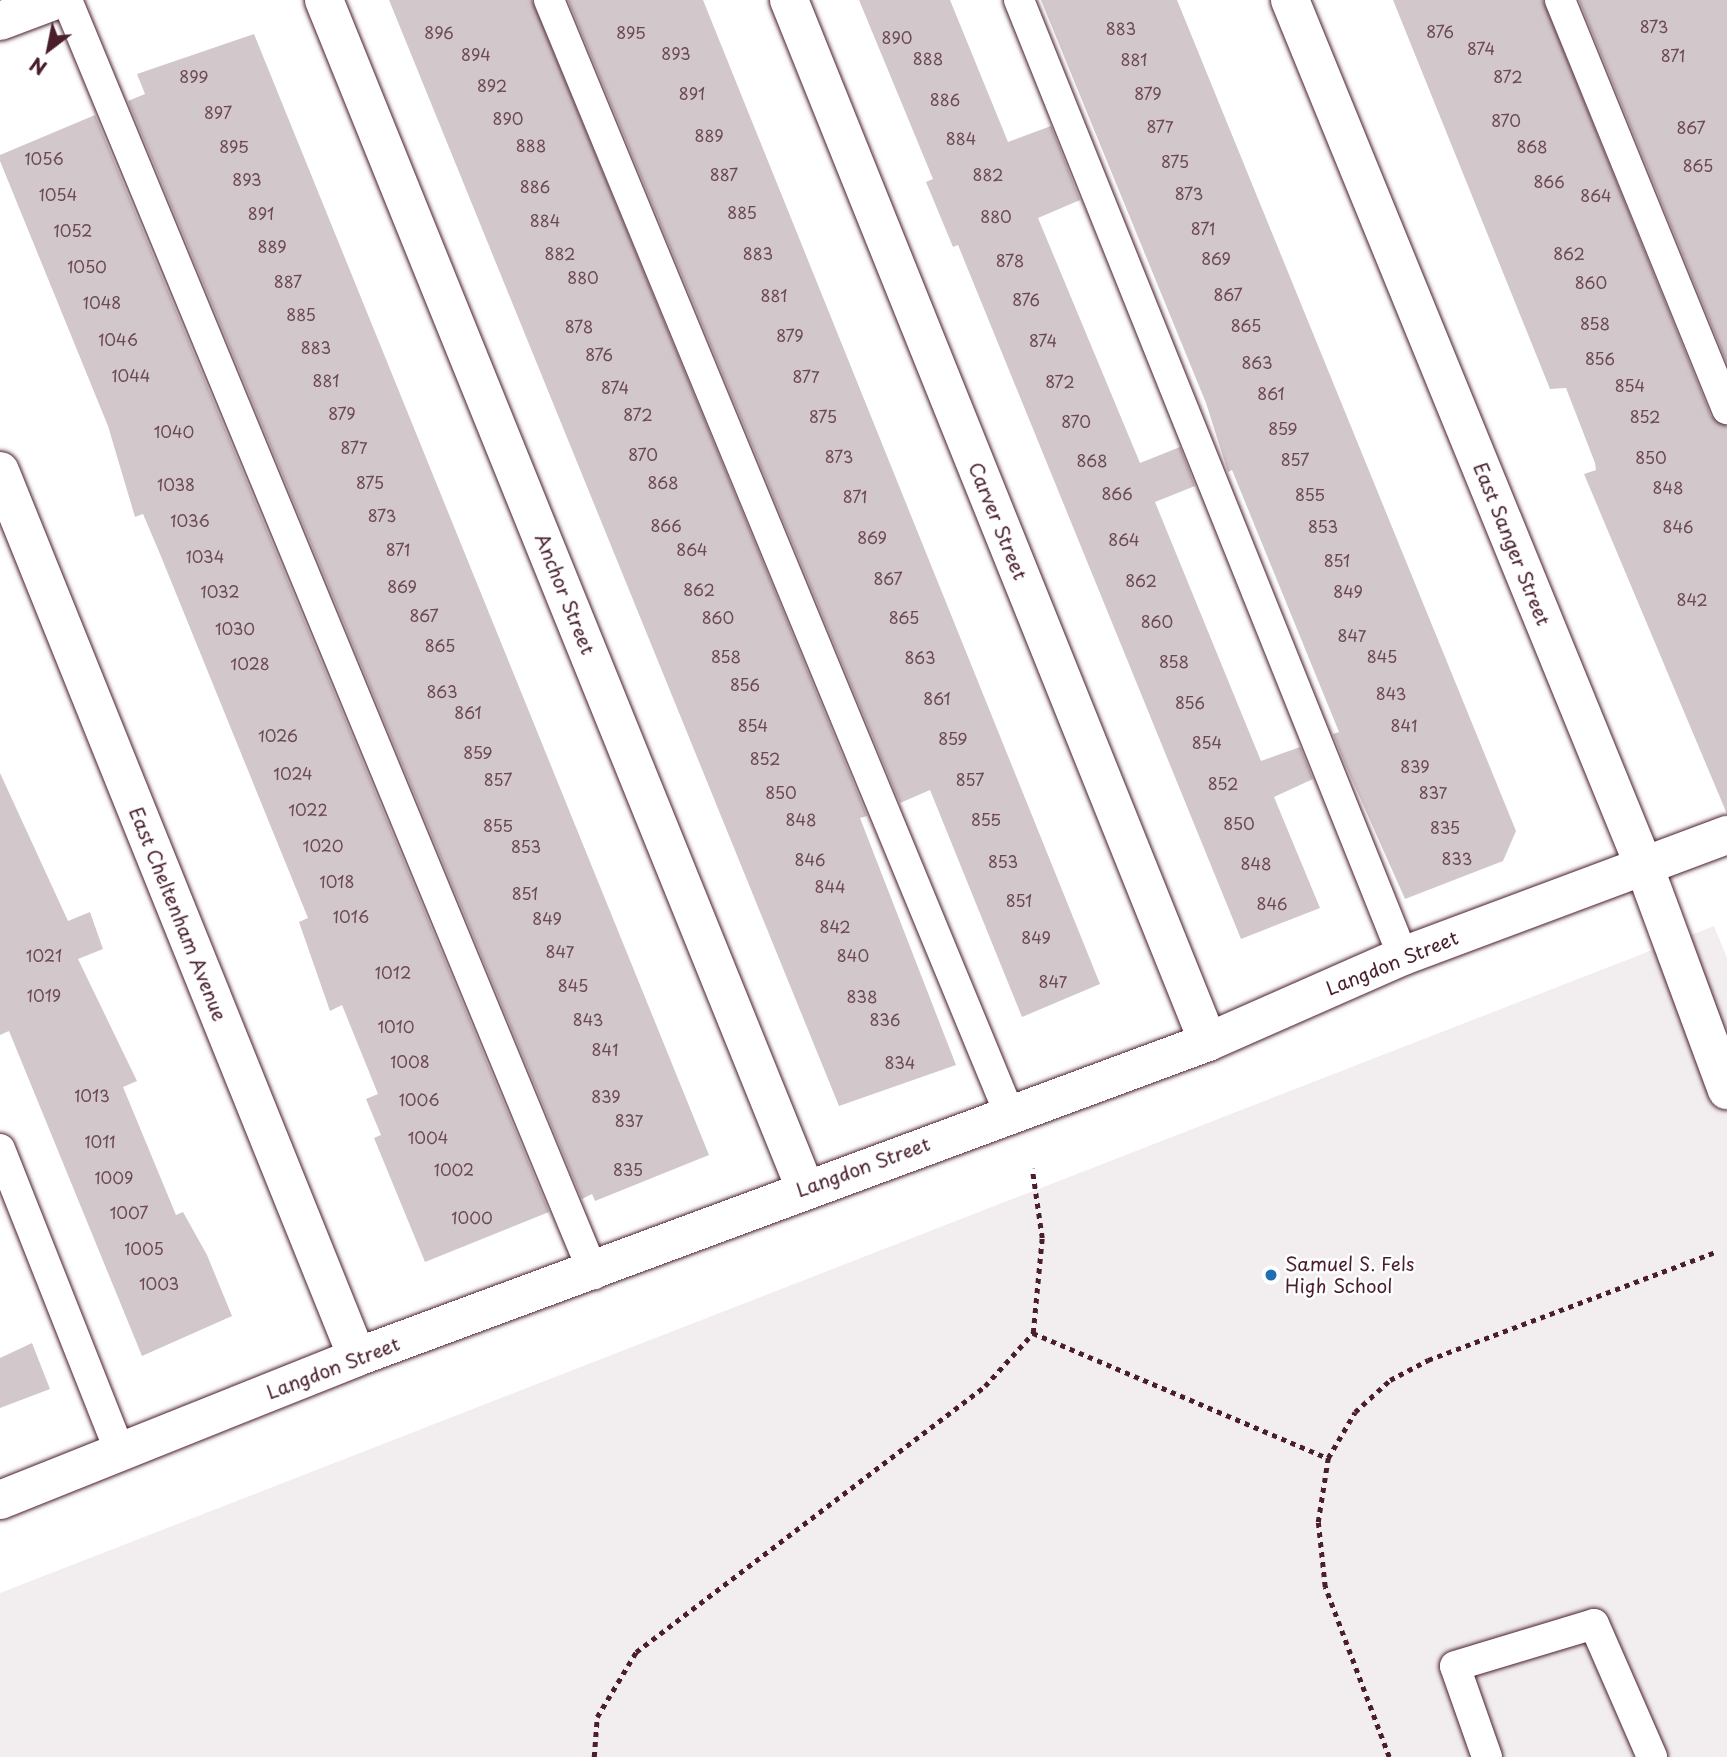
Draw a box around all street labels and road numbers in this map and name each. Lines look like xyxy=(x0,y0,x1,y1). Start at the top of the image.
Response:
street label: Carver Street xyxy=(964,459,1032,583)
street label: East Sanger Street xyxy=(1469,459,1555,629)
street label: Anchor Street xyxy=(530,530,600,658)
street label: East Cheltenham Avenue xyxy=(125,804,231,1024)
street label: Langdon Street xyxy=(1323,926,1461,1000)
street label: Langdon Street xyxy=(793,1132,933,1202)
street label: Langdon Street xyxy=(263,1332,403,1404)

